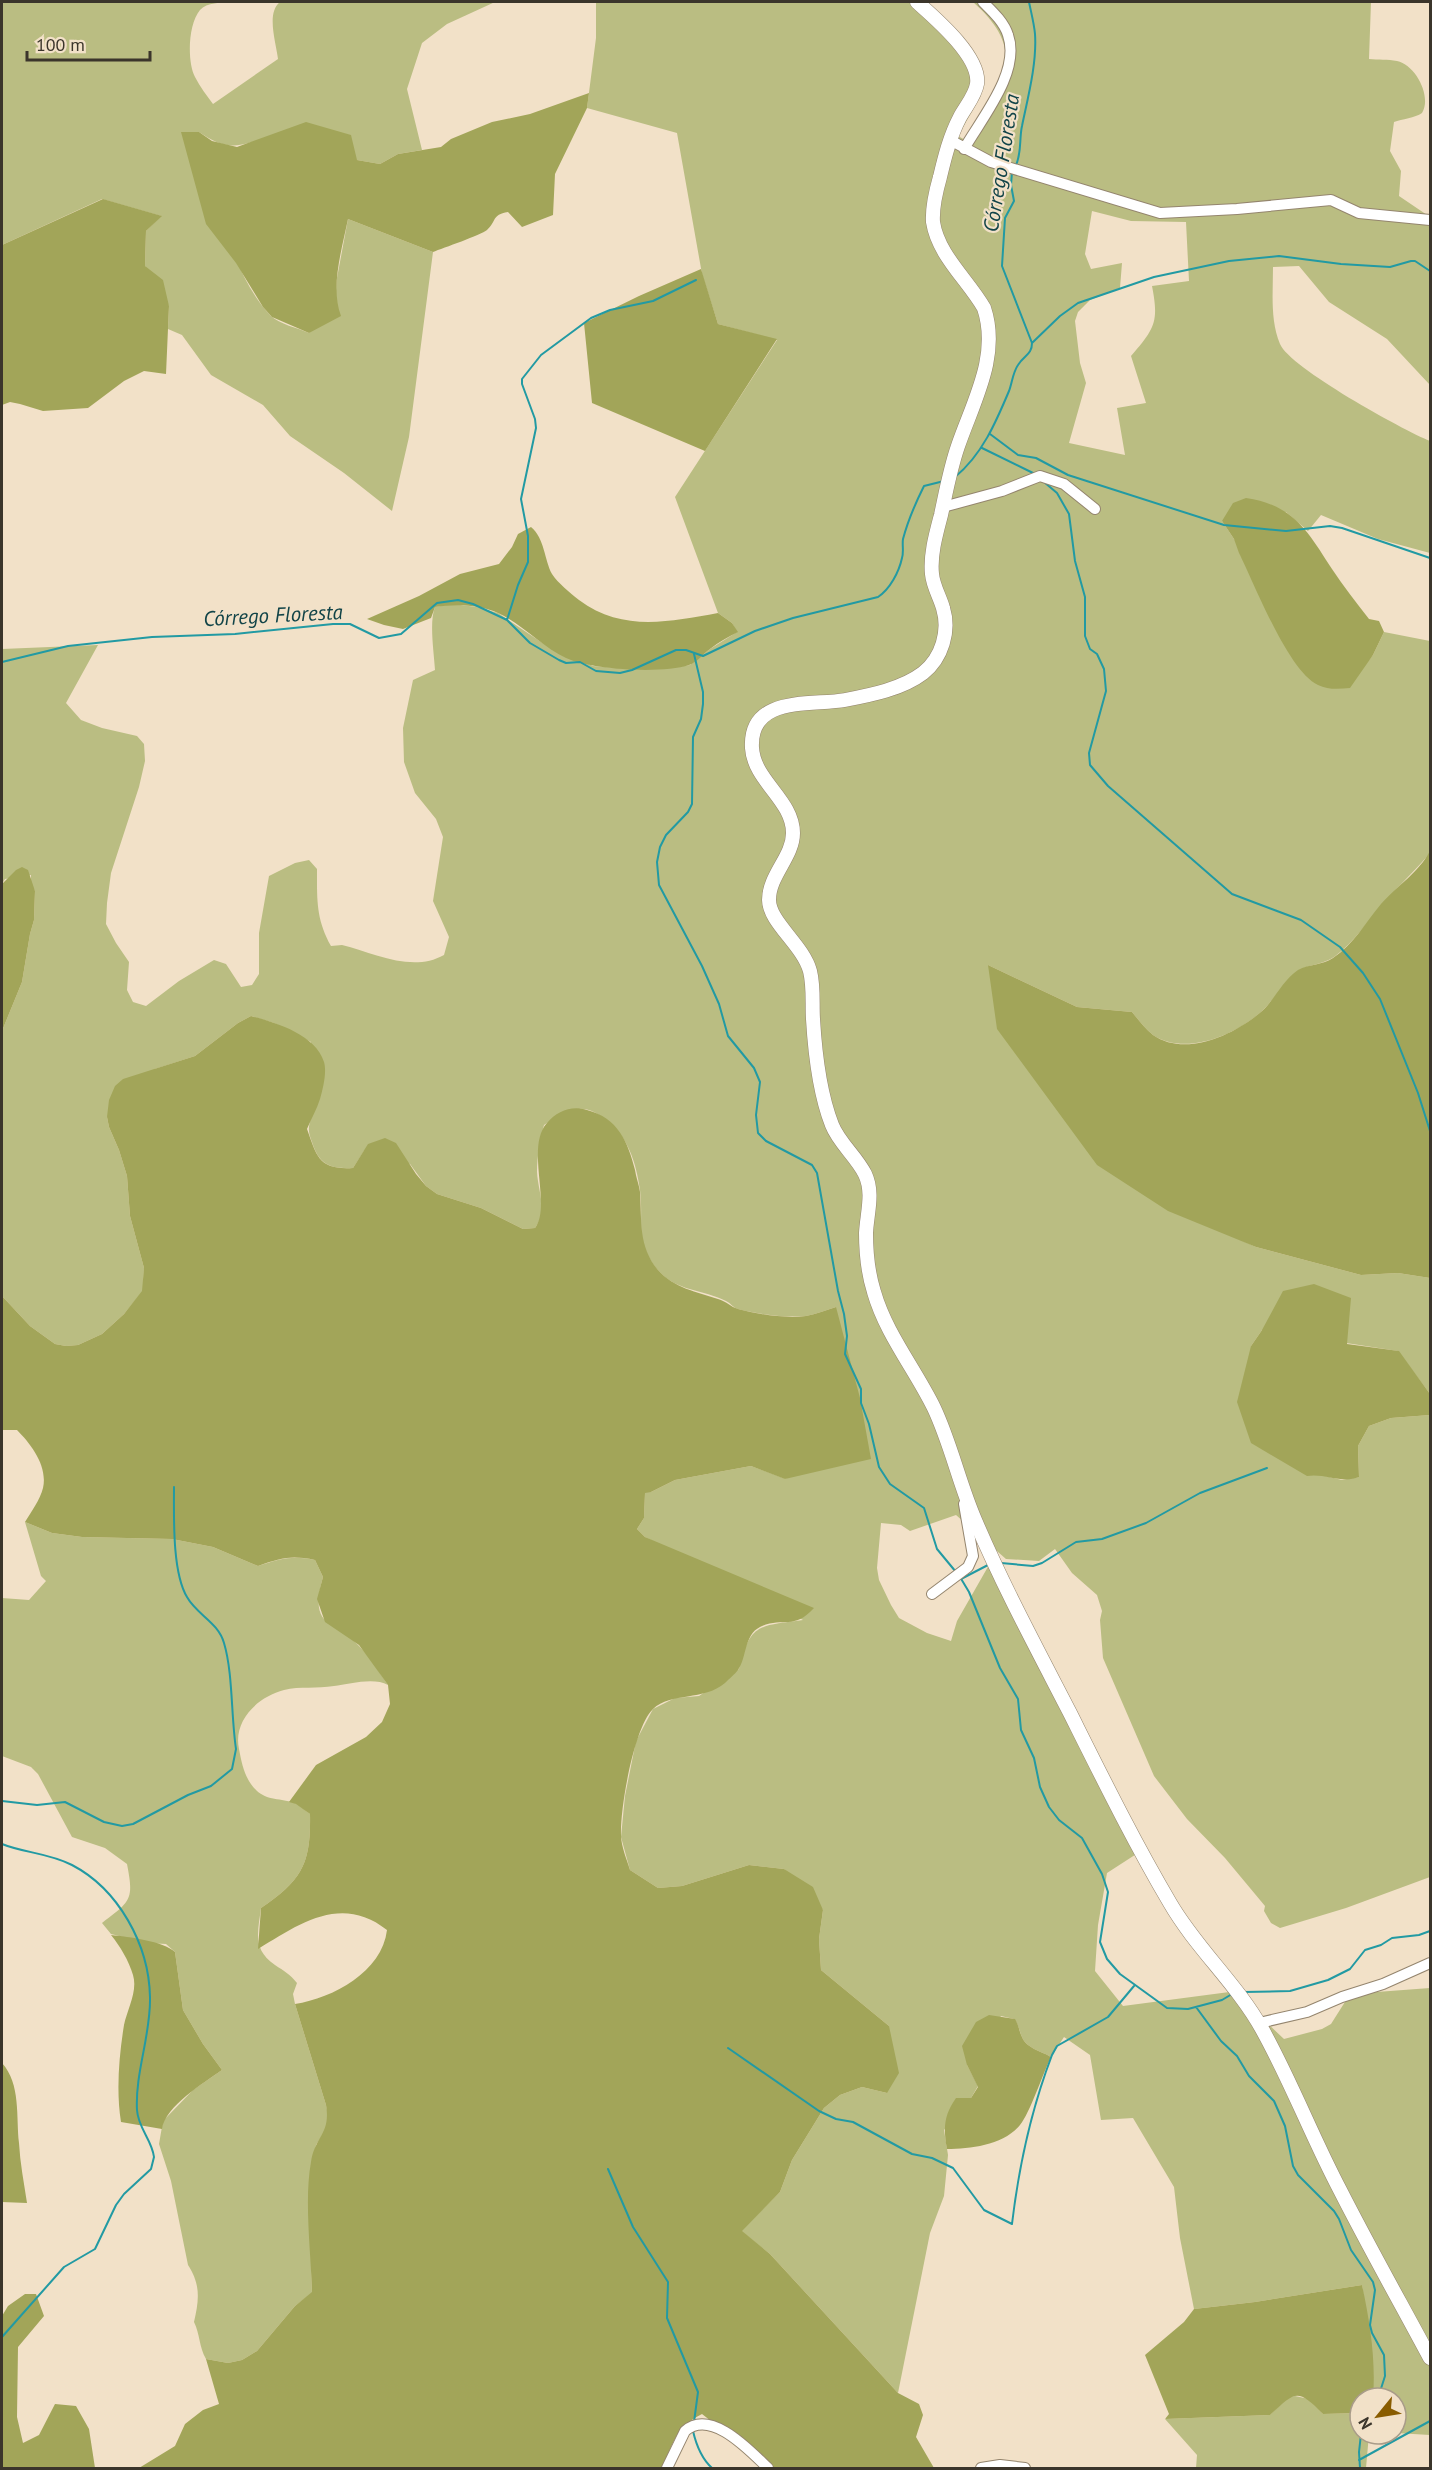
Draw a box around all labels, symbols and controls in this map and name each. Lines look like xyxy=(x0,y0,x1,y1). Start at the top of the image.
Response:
scale bar xyxy=(27,24,150,62)
text: 100 m xyxy=(36,33,85,56)
water label: Córrego Floresta xyxy=(977,91,1025,234)
water label: Córrego Floresta xyxy=(203,598,344,632)
north arrow xyxy=(1348,2386,1408,2446)
text: N xyxy=(1354,2414,1376,2433)

